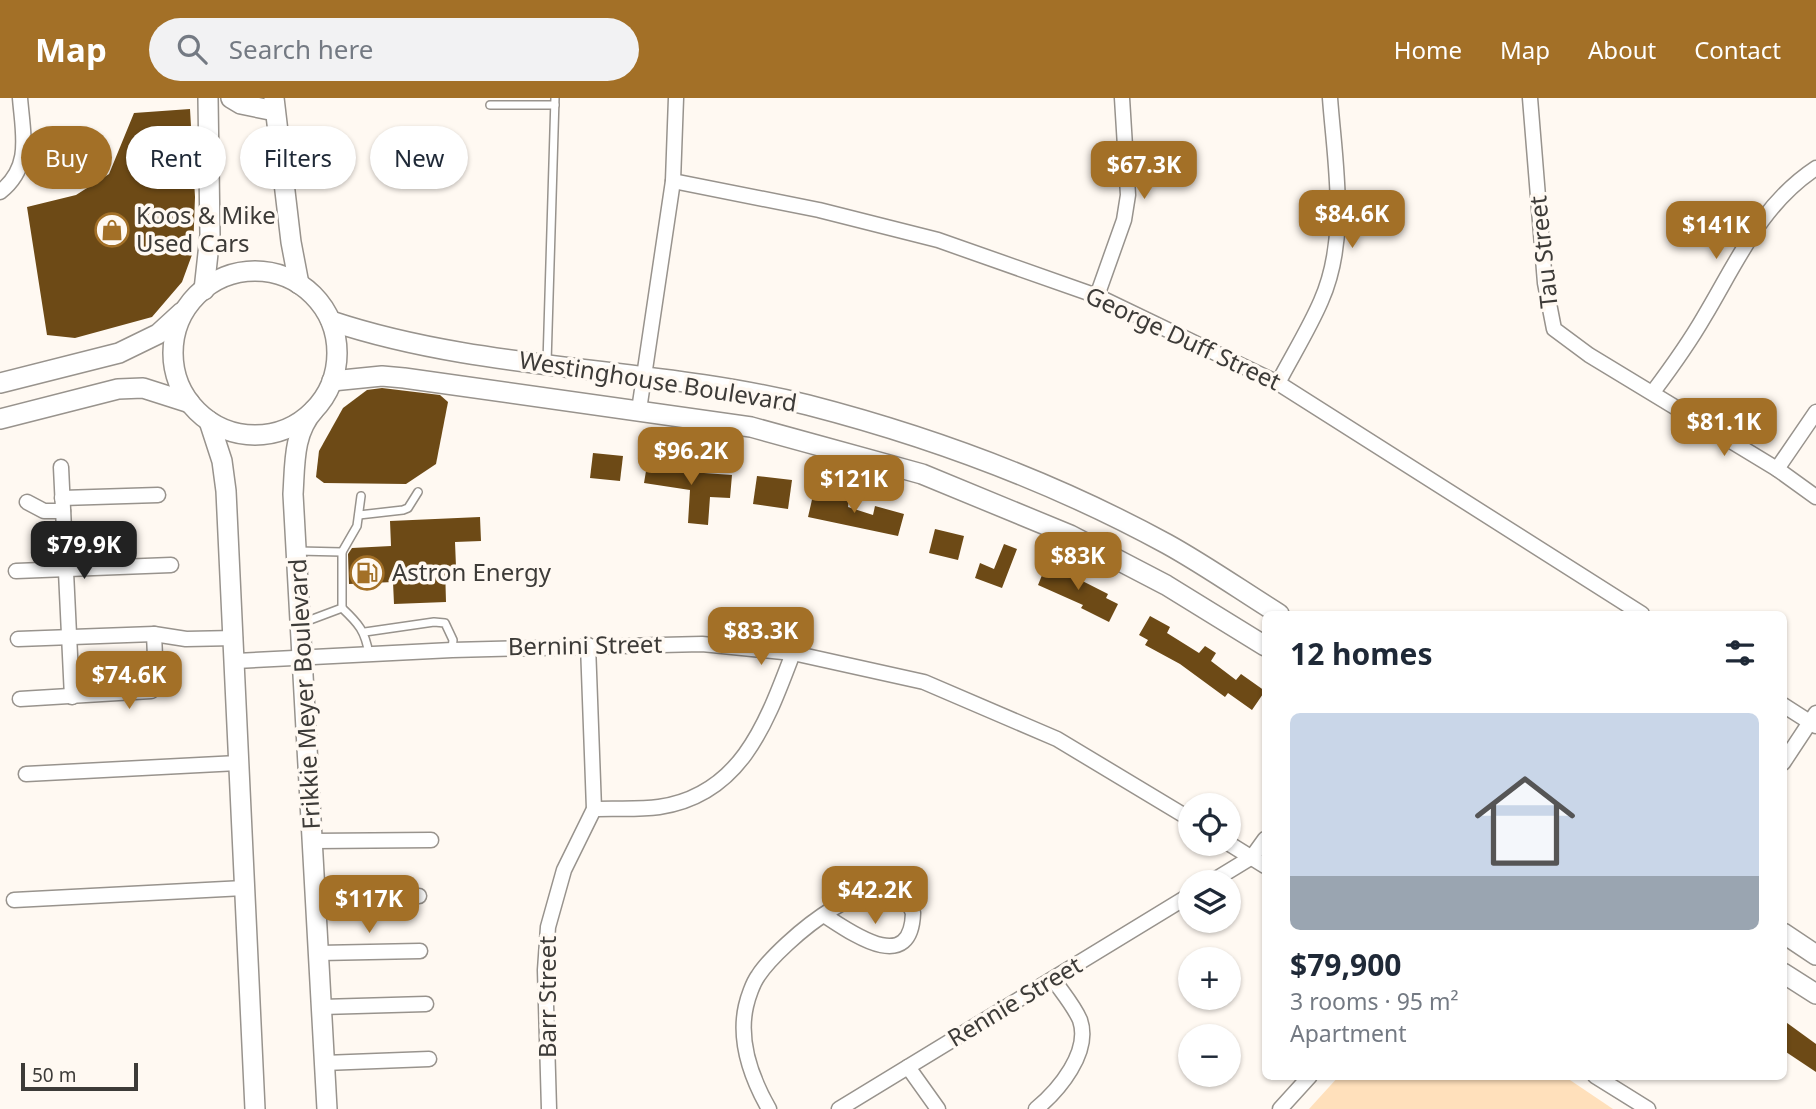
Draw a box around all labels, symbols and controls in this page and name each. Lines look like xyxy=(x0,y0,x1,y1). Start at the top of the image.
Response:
search box xyxy=(149,18,639,81)
text: Map xyxy=(35,27,107,72)
icon: search xyxy=(173,30,211,68)
text: Search here xyxy=(229,31,373,67)
text: Home xyxy=(1394,33,1462,66)
text: Map xyxy=(1500,33,1550,66)
text: About xyxy=(1588,33,1656,66)
text: Contact xyxy=(1694,33,1781,66)
chip: Buy xyxy=(21,126,112,189)
chip: Rent xyxy=(126,126,226,189)
chip: Filters xyxy=(240,126,356,189)
chip: New xyxy=(370,126,468,189)
pin: $67.3K xyxy=(1087,141,1201,201)
text: $67.3K xyxy=(1107,148,1181,180)
pin: $84.6K xyxy=(1295,190,1409,250)
street label: Tau Street xyxy=(1520,194,1565,310)
text: $84.6K xyxy=(1315,197,1389,229)
place label: Koos & Mike Used Cars xyxy=(136,198,276,259)
pin: $141K xyxy=(1667,202,1765,261)
text: $141K xyxy=(1682,208,1750,240)
shop icon: Koos & Mike Used Cars xyxy=(93,211,131,249)
street label: George Duff Street xyxy=(1081,278,1287,397)
street label: Westinghouse Boulevard xyxy=(517,342,800,419)
pin: $81.1K xyxy=(1667,398,1781,458)
text: $81.1K xyxy=(1687,405,1761,437)
pin: $96.2K xyxy=(634,428,748,487)
text: $96.2K xyxy=(654,434,728,466)
pin: $121K xyxy=(805,456,903,515)
text: $121K xyxy=(820,462,888,494)
pin: $79.9K xyxy=(27,522,141,581)
text: $79.9K xyxy=(47,528,121,560)
pin: $83K xyxy=(1037,532,1119,592)
text: $83K xyxy=(1051,539,1105,571)
fuel station icon: Astron Energy xyxy=(348,554,386,592)
place label: Astron Energy xyxy=(392,555,552,588)
street label: Frikkie Meyer Boulevard xyxy=(280,558,327,830)
pin: $83.3K xyxy=(704,608,818,667)
text: $83.3K xyxy=(724,614,798,646)
street label: Bernini Street xyxy=(508,627,663,662)
text: 12 homes xyxy=(1290,633,1433,674)
icon: filters xyxy=(1721,634,1759,672)
pin: $74.6K xyxy=(72,652,186,711)
text: $74.6K xyxy=(92,658,166,690)
icon: home xyxy=(1462,758,1588,884)
map controls xyxy=(1178,793,1241,1087)
button: locate xyxy=(1178,793,1241,856)
pin: $42.2K xyxy=(818,866,932,926)
button: layers xyxy=(1178,870,1241,933)
text: $42.2K xyxy=(838,873,912,905)
pin: $117K xyxy=(320,876,418,935)
text: $117K xyxy=(335,882,403,914)
street label: Barr Street xyxy=(530,936,563,1058)
text: $79,900 xyxy=(1290,944,1402,985)
street label: Rennie Street xyxy=(941,947,1088,1054)
button: + xyxy=(1178,947,1241,1010)
text: 3 rooms · 95 m² xyxy=(1290,985,1459,1017)
text: Apartment xyxy=(1290,1017,1407,1049)
button: − xyxy=(1178,1024,1241,1087)
scale bar xyxy=(21,1060,138,1092)
text: 50 m xyxy=(32,1062,76,1088)

